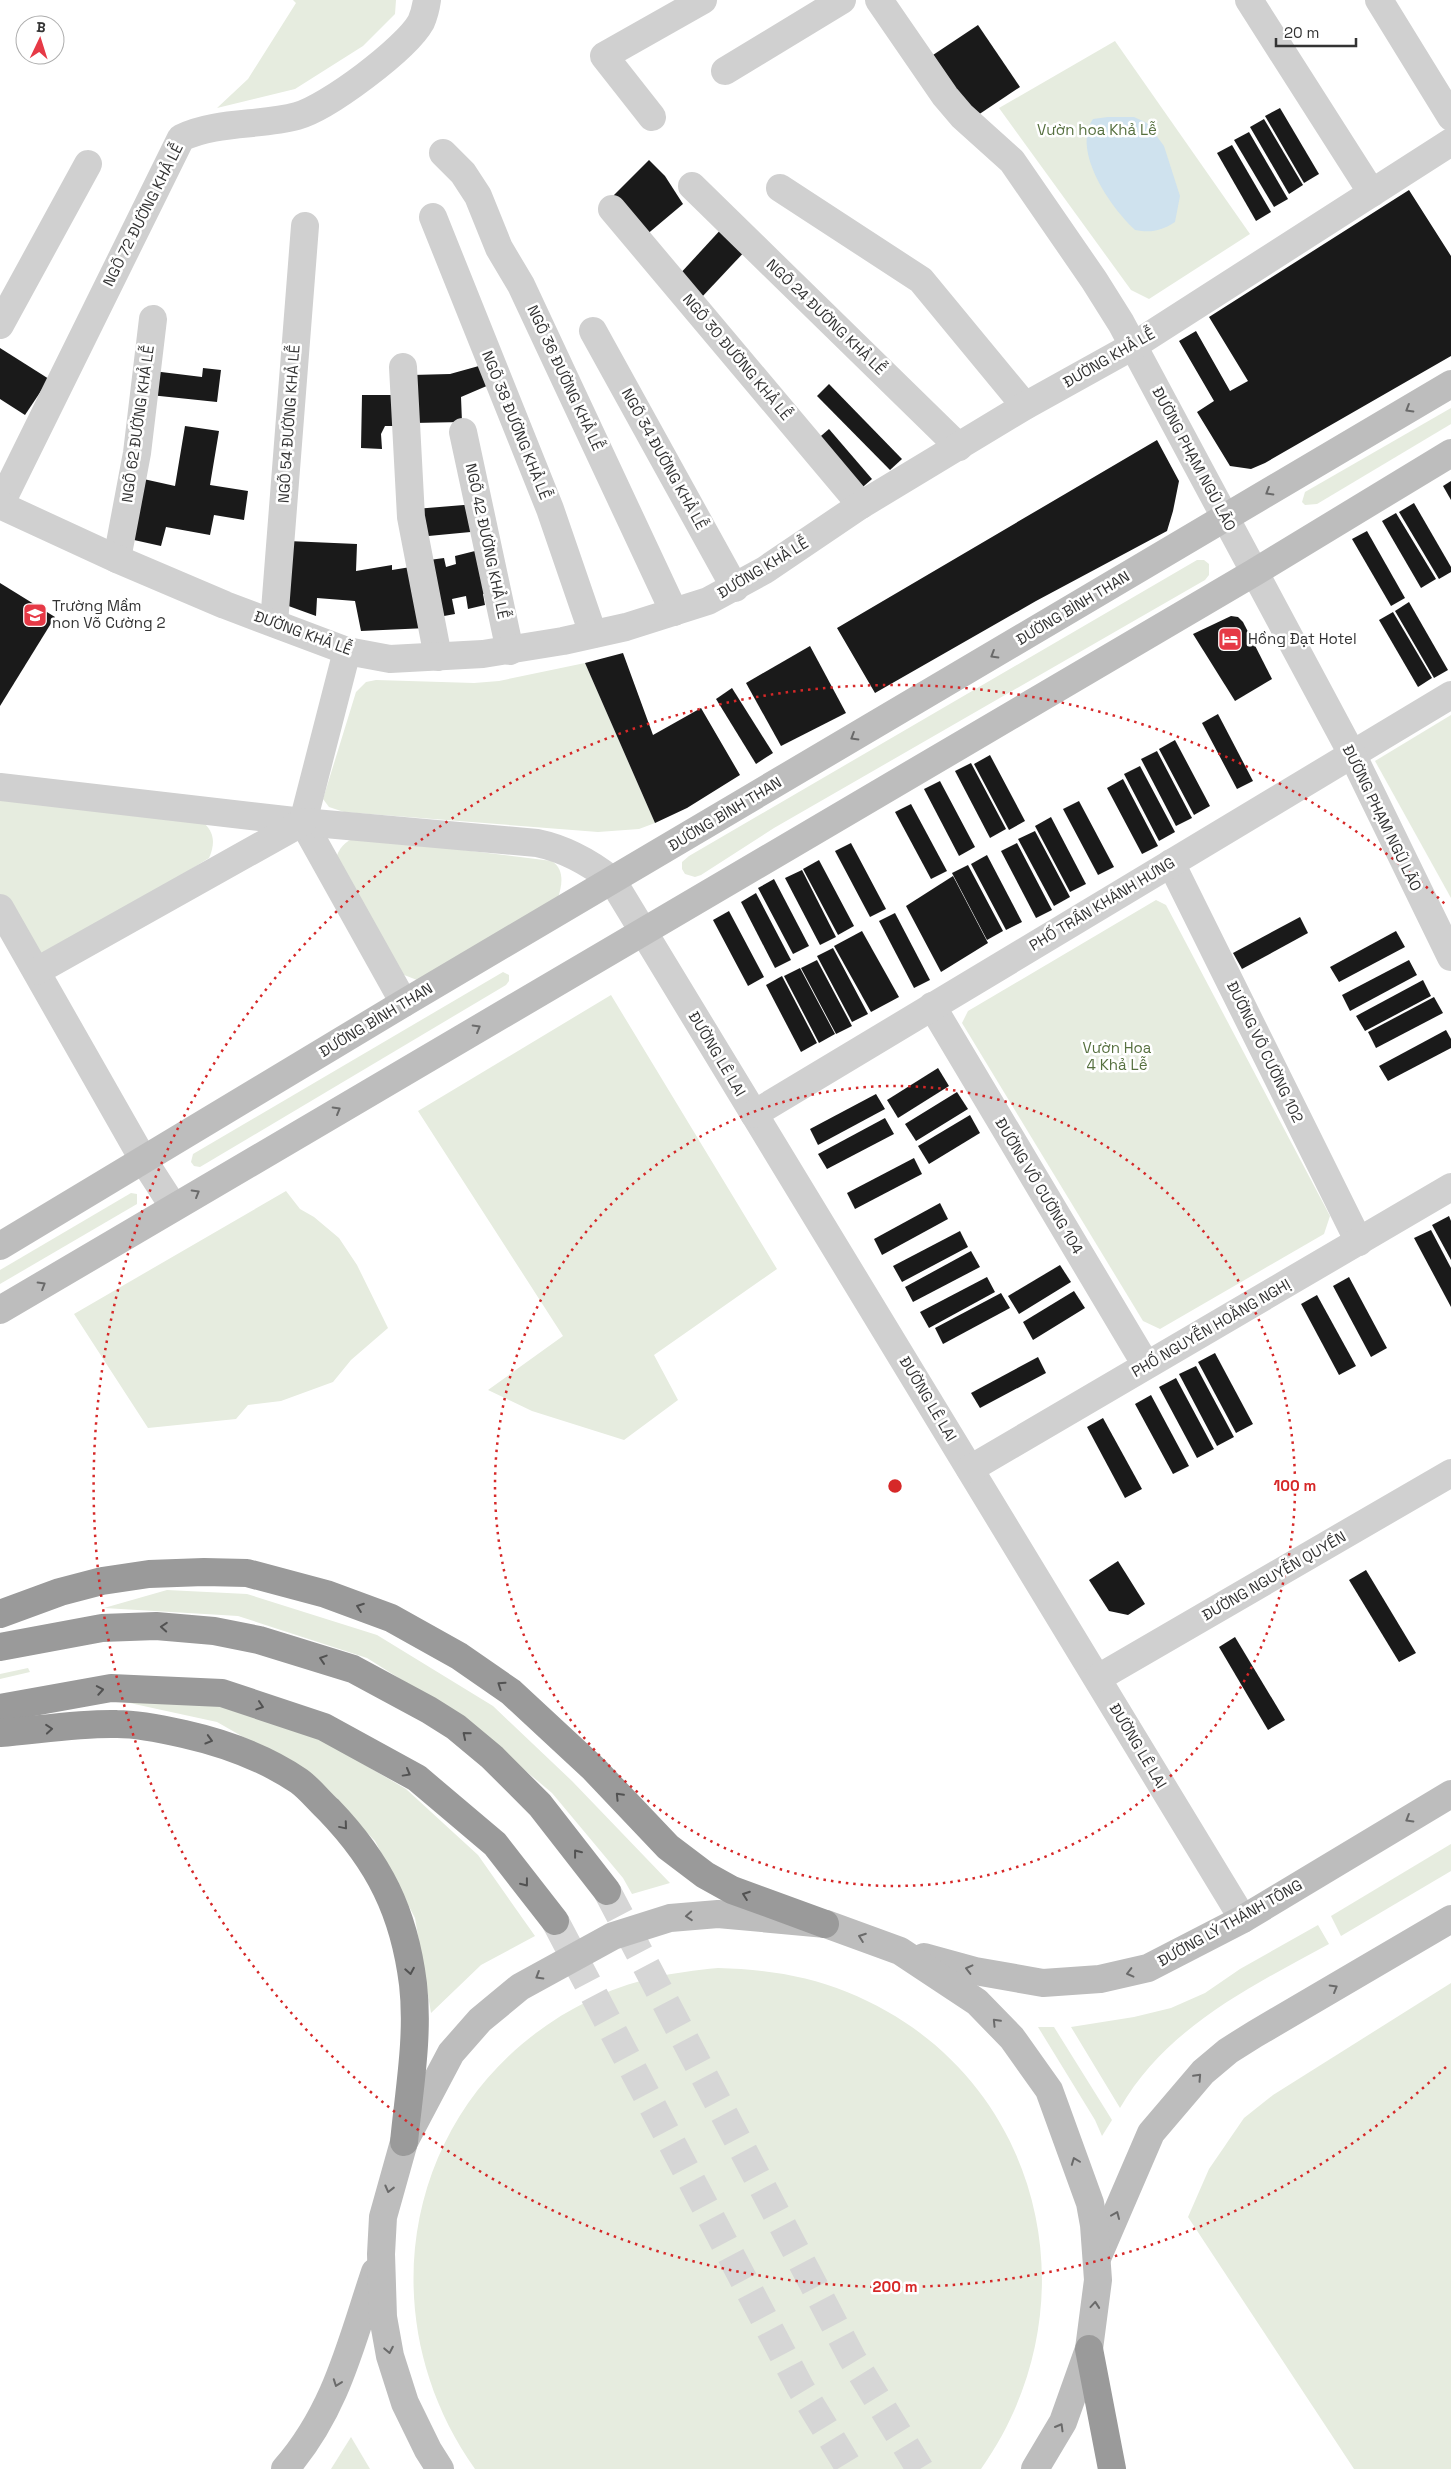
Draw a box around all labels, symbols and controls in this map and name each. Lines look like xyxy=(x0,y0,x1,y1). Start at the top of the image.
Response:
north arrow xyxy=(15,15,65,65)
scale bar xyxy=(1276,15,1356,47)
text: B xyxy=(36,18,46,36)
text: 20 m xyxy=(1284,23,1319,42)
park label: Vườn hoa Khả Lễ xyxy=(1037,120,1157,139)
street label: NGÕ 72 ĐƯỜNG KHẢ LỄ xyxy=(97,139,187,289)
street label: NGÕ 24 ĐƯỜNG KHẢ LỄ xyxy=(763,253,891,378)
street label: NGÕ 30 ĐƯỜNG KHẢ LỄ xyxy=(679,288,797,424)
street label: NGÕ 36 ĐƯỜNG KHẢ LỄ xyxy=(523,301,609,454)
street label: ĐƯỜNG KHẢ LỄ xyxy=(1059,322,1158,391)
street label: NGÕ 62 ĐƯỜNG KHẢ LỄ xyxy=(115,344,158,504)
street label: NGÕ 54 ĐƯỜNG KHẢ LỄ xyxy=(271,344,304,504)
street label: NGÕ 38 ĐƯỜNG KHẢ LỄ xyxy=(478,347,557,502)
street label: NGÕ 34 ĐƯỜNG KHẢ LỄ xyxy=(618,384,713,533)
street label: ĐƯỜNG PHẠM NGŨ LÃO xyxy=(1148,384,1240,534)
one-way arrow xyxy=(1406,403,1415,413)
street label: NGÕ 42 ĐƯỜNG KHẢ LỄ xyxy=(462,461,515,621)
one-way arrow xyxy=(1266,486,1275,496)
street label: ĐƯỜNG KHẢ LỄ xyxy=(713,531,812,602)
street label: ĐƯỜNG BÌNH THAN xyxy=(1013,566,1133,649)
place label: Trường Mầm non Võ Cường 2 xyxy=(52,596,166,632)
school or university icon: Trường Mầm non Võ Cường 2 xyxy=(22,602,48,628)
street label: ĐƯỜNG KHẢ LỄ xyxy=(252,604,355,659)
hotel icon: Hồng Đạt Hotel xyxy=(1217,626,1243,652)
place label: Hồng Đạt Hotel xyxy=(1248,629,1357,648)
one-way arrow xyxy=(990,648,999,658)
one-way arrow xyxy=(850,731,859,741)
street label: ĐƯỜNG PHẠM NGŨ LÃO xyxy=(1339,742,1426,894)
street label: ĐƯỜNG BÌNH THAN xyxy=(665,772,785,855)
street label: PHỐ TRẦN KHÁNH HƯNG xyxy=(1025,852,1178,955)
street label: ĐƯỜNG BÌNH THAN xyxy=(316,978,436,1061)
street label: ĐƯỜNG VÕ CƯỜNG 102 xyxy=(1223,978,1308,1126)
street label: ĐƯỜNG LÊ LAI xyxy=(685,1008,750,1100)
one-way arrow xyxy=(471,1024,480,1034)
park label: Vườn Hoa 4 Khả Lễ xyxy=(1083,1038,1152,1074)
one-way arrow xyxy=(331,1107,340,1117)
street label: ĐƯỜNG VÕ CƯỜNG 104 xyxy=(991,1114,1088,1257)
one-way arrow xyxy=(191,1189,200,1199)
street label: PHỐ NGUYỄN HOẰNG NGHỊ xyxy=(1127,1273,1294,1381)
one-way arrow xyxy=(36,1281,45,1291)
street label: ĐƯỜNG LÊ LAI xyxy=(896,1353,961,1445)
text: 100 m xyxy=(1274,1476,1316,1495)
centre of rings xyxy=(886,1477,904,1495)
street label: ĐƯỜNG NGUYỄN QUYỀN xyxy=(1197,1525,1349,1625)
one-way arrow xyxy=(356,1602,364,1612)
one-way arrow xyxy=(160,1621,168,1632)
one-way arrow xyxy=(319,1655,328,1665)
one-way arrow xyxy=(497,1682,507,1691)
one-way arrow xyxy=(95,1685,104,1695)
one-way arrow xyxy=(255,1700,264,1710)
street label: ĐƯỜNG LÊ LAI xyxy=(1106,1700,1171,1792)
one-way arrow xyxy=(45,1724,53,1735)
one-way arrow xyxy=(462,1732,471,1741)
one-way arrow xyxy=(205,1735,213,1745)
one-way arrow xyxy=(402,1767,411,1777)
one-way arrow xyxy=(616,1793,625,1802)
one-way arrow xyxy=(1406,1812,1415,1822)
one-way arrow xyxy=(338,1821,347,1830)
one-way arrow xyxy=(574,1849,583,1859)
street label: ĐƯỜNG LÝ THÁNH TÔNG xyxy=(1154,1875,1305,1970)
one-way arrow xyxy=(520,1877,528,1886)
one-way arrow xyxy=(742,1891,751,1901)
one-way arrow xyxy=(685,1911,693,1922)
one-way arrow xyxy=(859,1933,867,1943)
one-way arrow xyxy=(965,1964,974,1975)
one-way arrow xyxy=(405,1967,415,1976)
one-way arrow xyxy=(1125,1967,1134,1978)
one-way arrow xyxy=(536,1969,545,1979)
one-way arrow xyxy=(1328,1985,1337,1995)
one-way arrow xyxy=(993,2019,1002,2028)
one-way arrow xyxy=(1192,2074,1201,2083)
one-way arrow xyxy=(1071,2158,1081,2166)
one-way arrow xyxy=(385,2184,395,2192)
one-way arrow xyxy=(1109,2211,1120,2220)
text: 200 m xyxy=(873,2277,917,2296)
one-way arrow xyxy=(1090,2300,1101,2308)
one-way arrow xyxy=(383,2345,394,2354)
one-way arrow xyxy=(333,2378,343,2387)
one-way arrow xyxy=(1053,2424,1063,2433)

